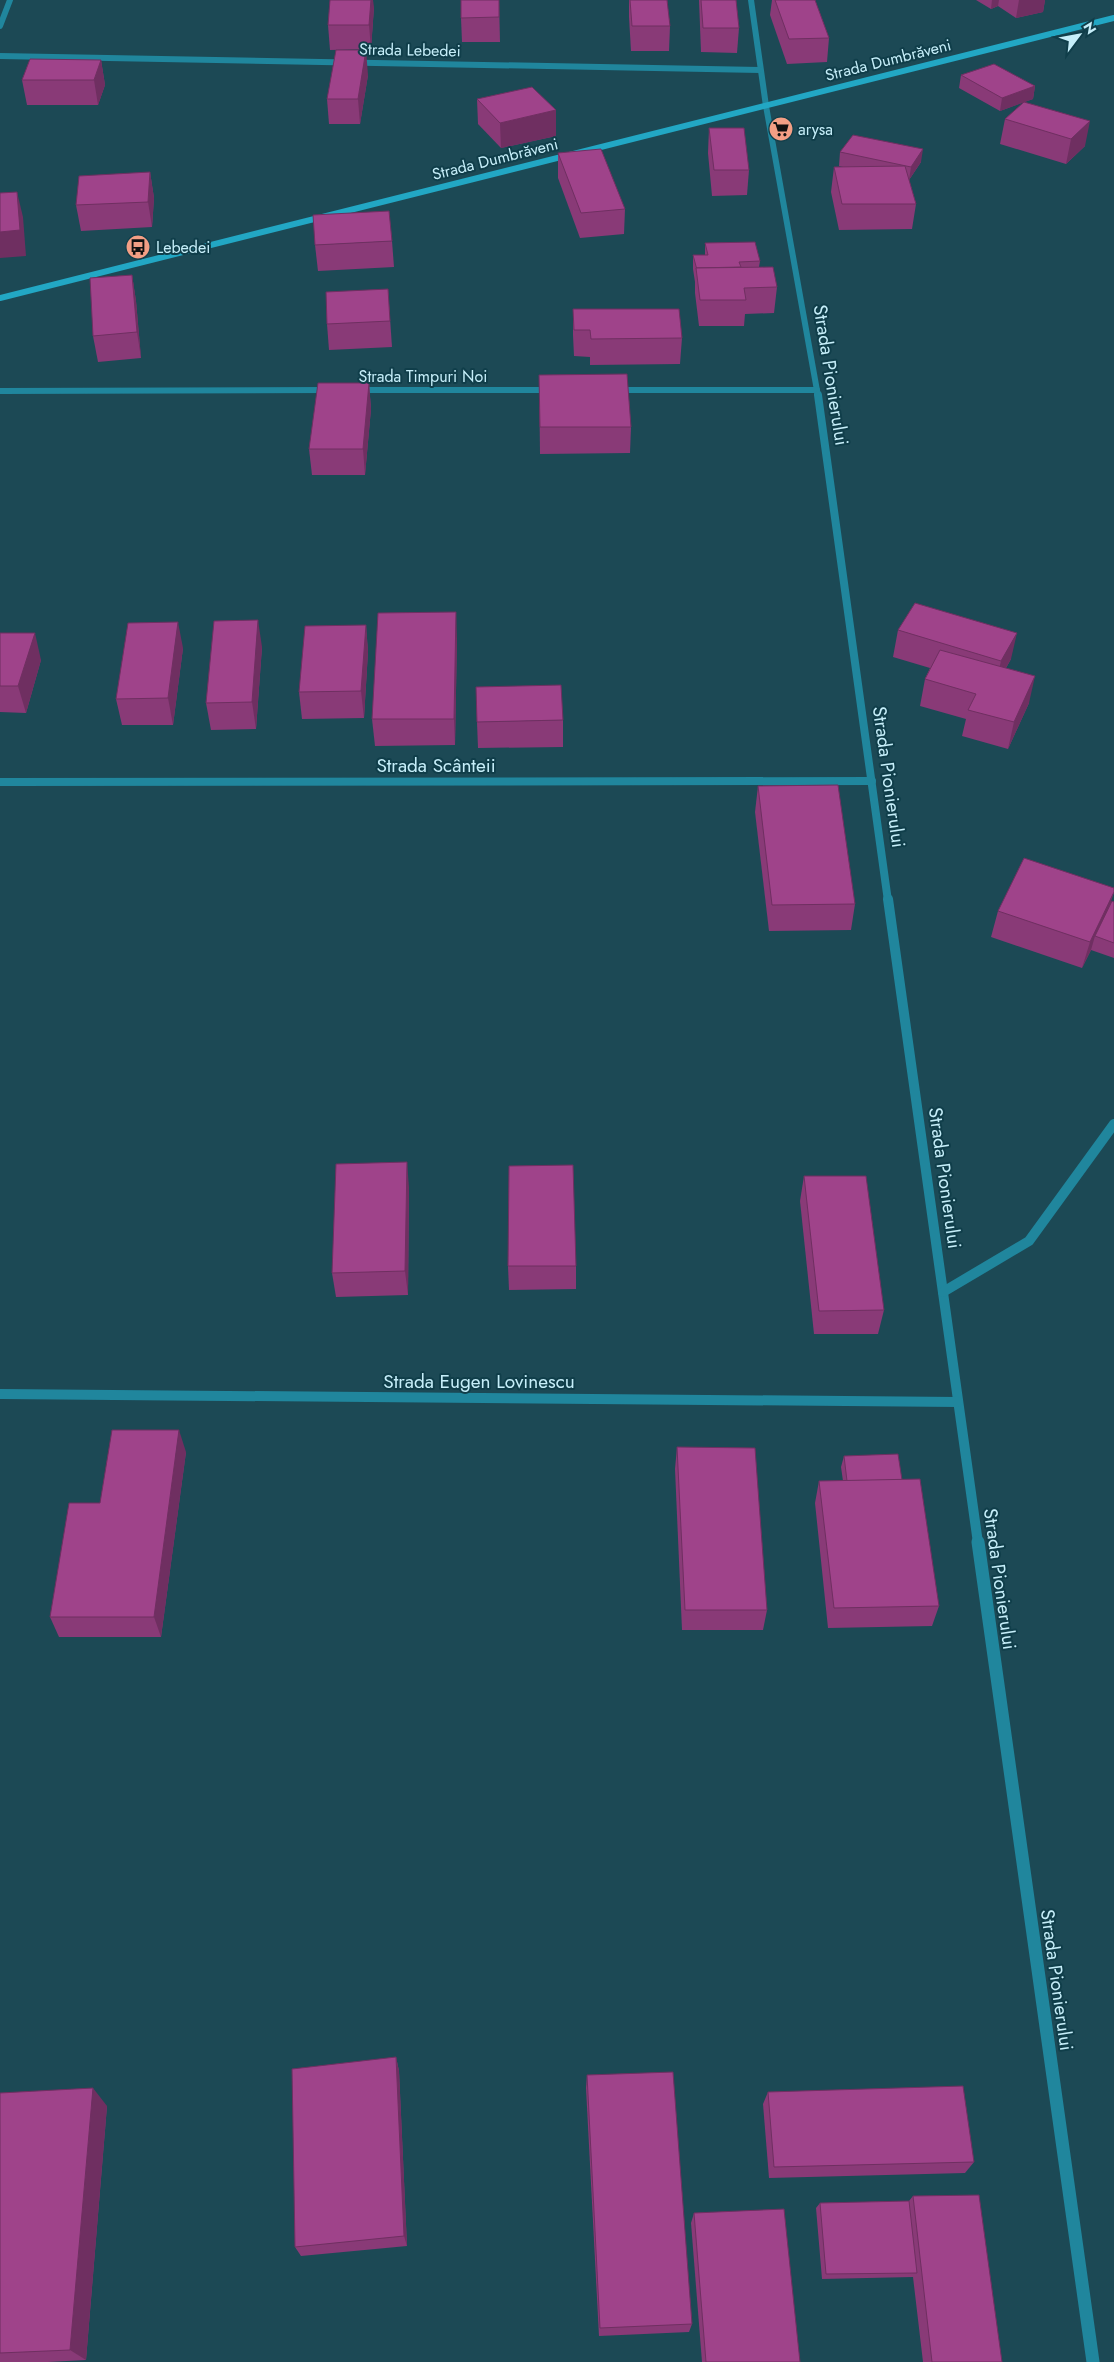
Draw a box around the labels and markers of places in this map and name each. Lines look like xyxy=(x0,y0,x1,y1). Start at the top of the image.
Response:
supermarket icon: arysa xyxy=(768,116,794,142)
place label: arysa xyxy=(798,118,833,141)
bus stop icon: Lebedei xyxy=(125,234,151,260)
place label: Lebedei xyxy=(156,236,210,259)

